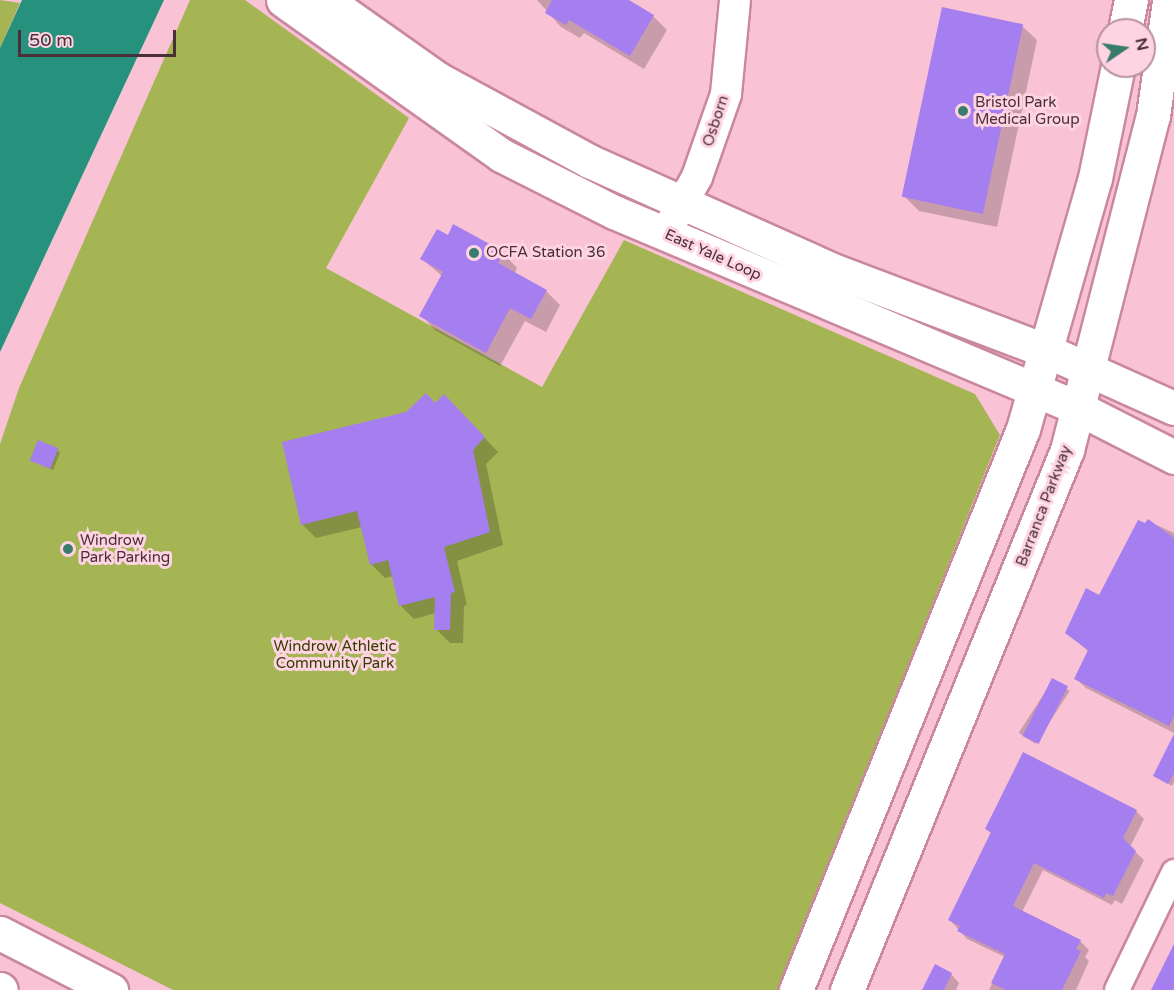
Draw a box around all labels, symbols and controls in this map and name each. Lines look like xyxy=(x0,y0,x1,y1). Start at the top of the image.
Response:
scale bar xyxy=(21,18,178,56)
north arrow xyxy=(1096,18,1156,78)
text: 50 m xyxy=(29,29,73,51)
text: N xyxy=(1130,36,1153,53)
street label: Osborn xyxy=(699,93,733,149)
place label: Bristol Park Medical Group xyxy=(975,93,1080,128)
marker: Bristol Park Medical Group xyxy=(956,104,970,118)
street label: East Yale Loop xyxy=(662,226,764,284)
place label: OCFA Station 36 xyxy=(486,244,605,262)
marker: OCFA Station 36 xyxy=(467,246,481,260)
street label: Barranca Parkway xyxy=(1013,443,1075,569)
place label: Windrow Park Parking xyxy=(80,531,170,566)
marker: Windrow Park Parking xyxy=(61,542,75,556)
park label: Windrow Athletic Community Park xyxy=(273,637,397,672)

